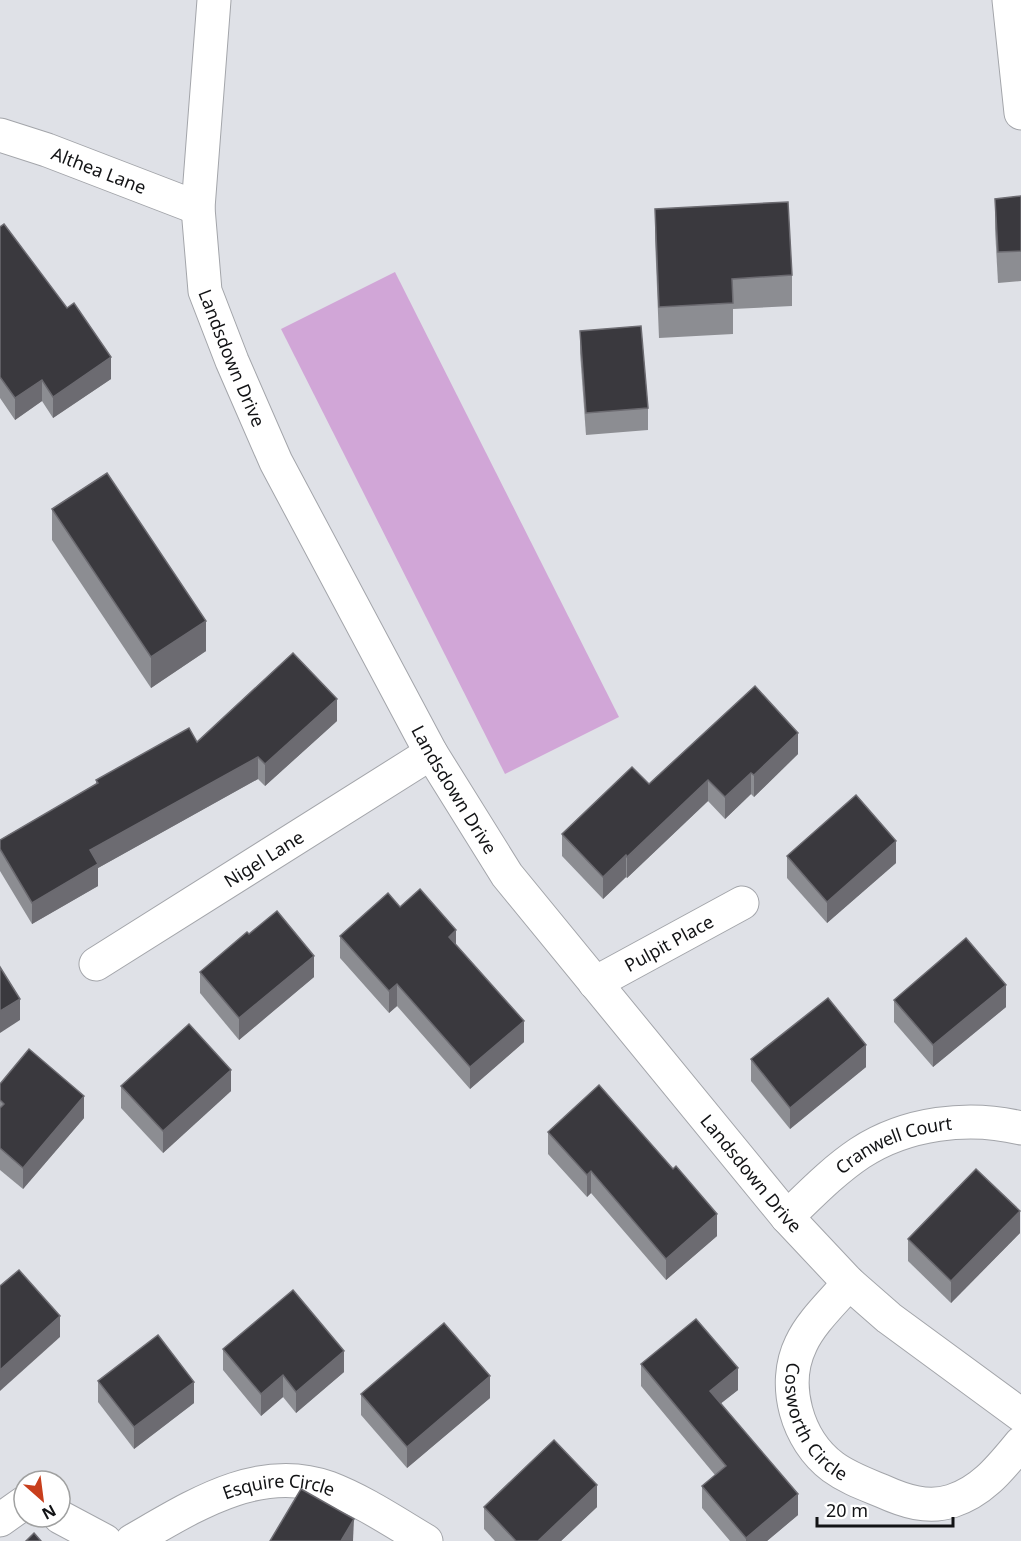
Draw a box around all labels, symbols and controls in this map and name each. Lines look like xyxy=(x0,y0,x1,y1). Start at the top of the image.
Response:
street label: Althea Lane xyxy=(48,141,150,199)
street label: Landsdown Drive xyxy=(193,286,271,430)
street label: Landsdown Drive xyxy=(406,721,503,858)
street label: Nigel Lane xyxy=(219,824,308,893)
street label: Pulpit Place xyxy=(620,909,718,977)
street label: Landsdown Drive xyxy=(695,1109,807,1237)
street label: Cranwell Court xyxy=(830,1111,953,1179)
street label: Cosworth Circle xyxy=(780,1361,852,1486)
street label: Esquire Circle xyxy=(219,1468,339,1505)
north arrow xyxy=(12,1469,72,1529)
scale bar xyxy=(817,1490,954,1528)
text: 20 m xyxy=(826,1498,868,1522)
text: N xyxy=(38,1499,60,1525)

